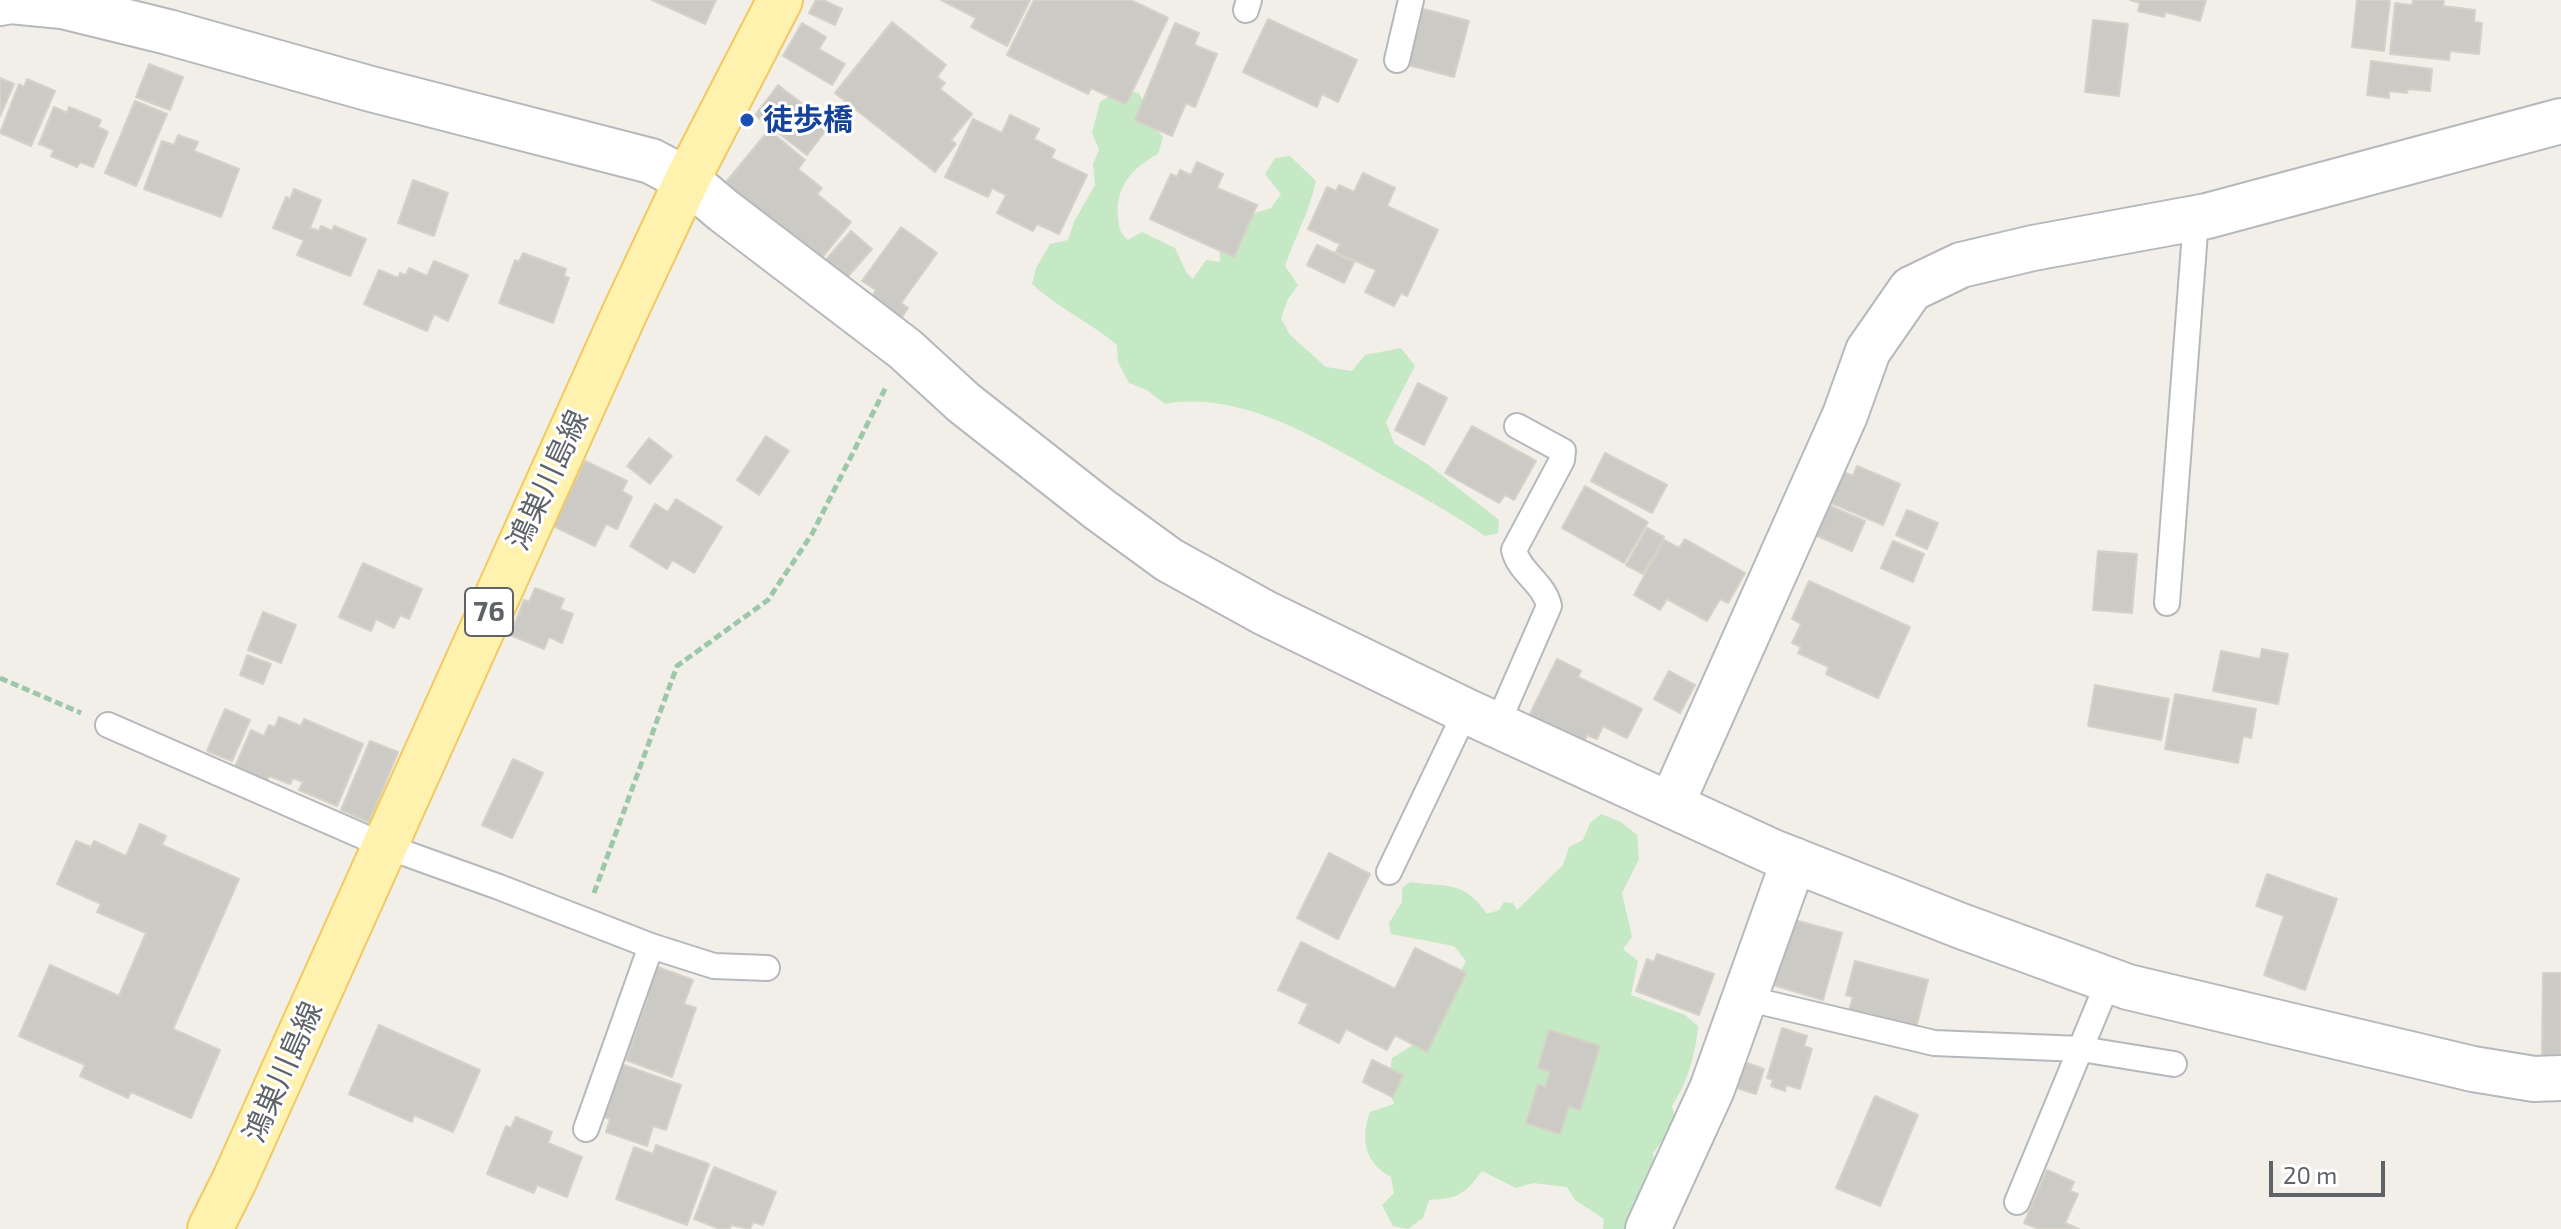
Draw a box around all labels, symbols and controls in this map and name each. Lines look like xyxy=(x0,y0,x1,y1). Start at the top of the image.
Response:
place label: 徒歩橋 xyxy=(763,102,853,138)
marker: 徒歩橋 xyxy=(738,111,756,129)
street label: 鴻巣川島線 xyxy=(500,404,596,556)
road number: 76 xyxy=(465,588,513,636)
street label: 鴻巣川島線 xyxy=(236,996,330,1148)
scale bar xyxy=(2273,1145,2389,1195)
text: 20 m xyxy=(2283,1160,2337,1189)

